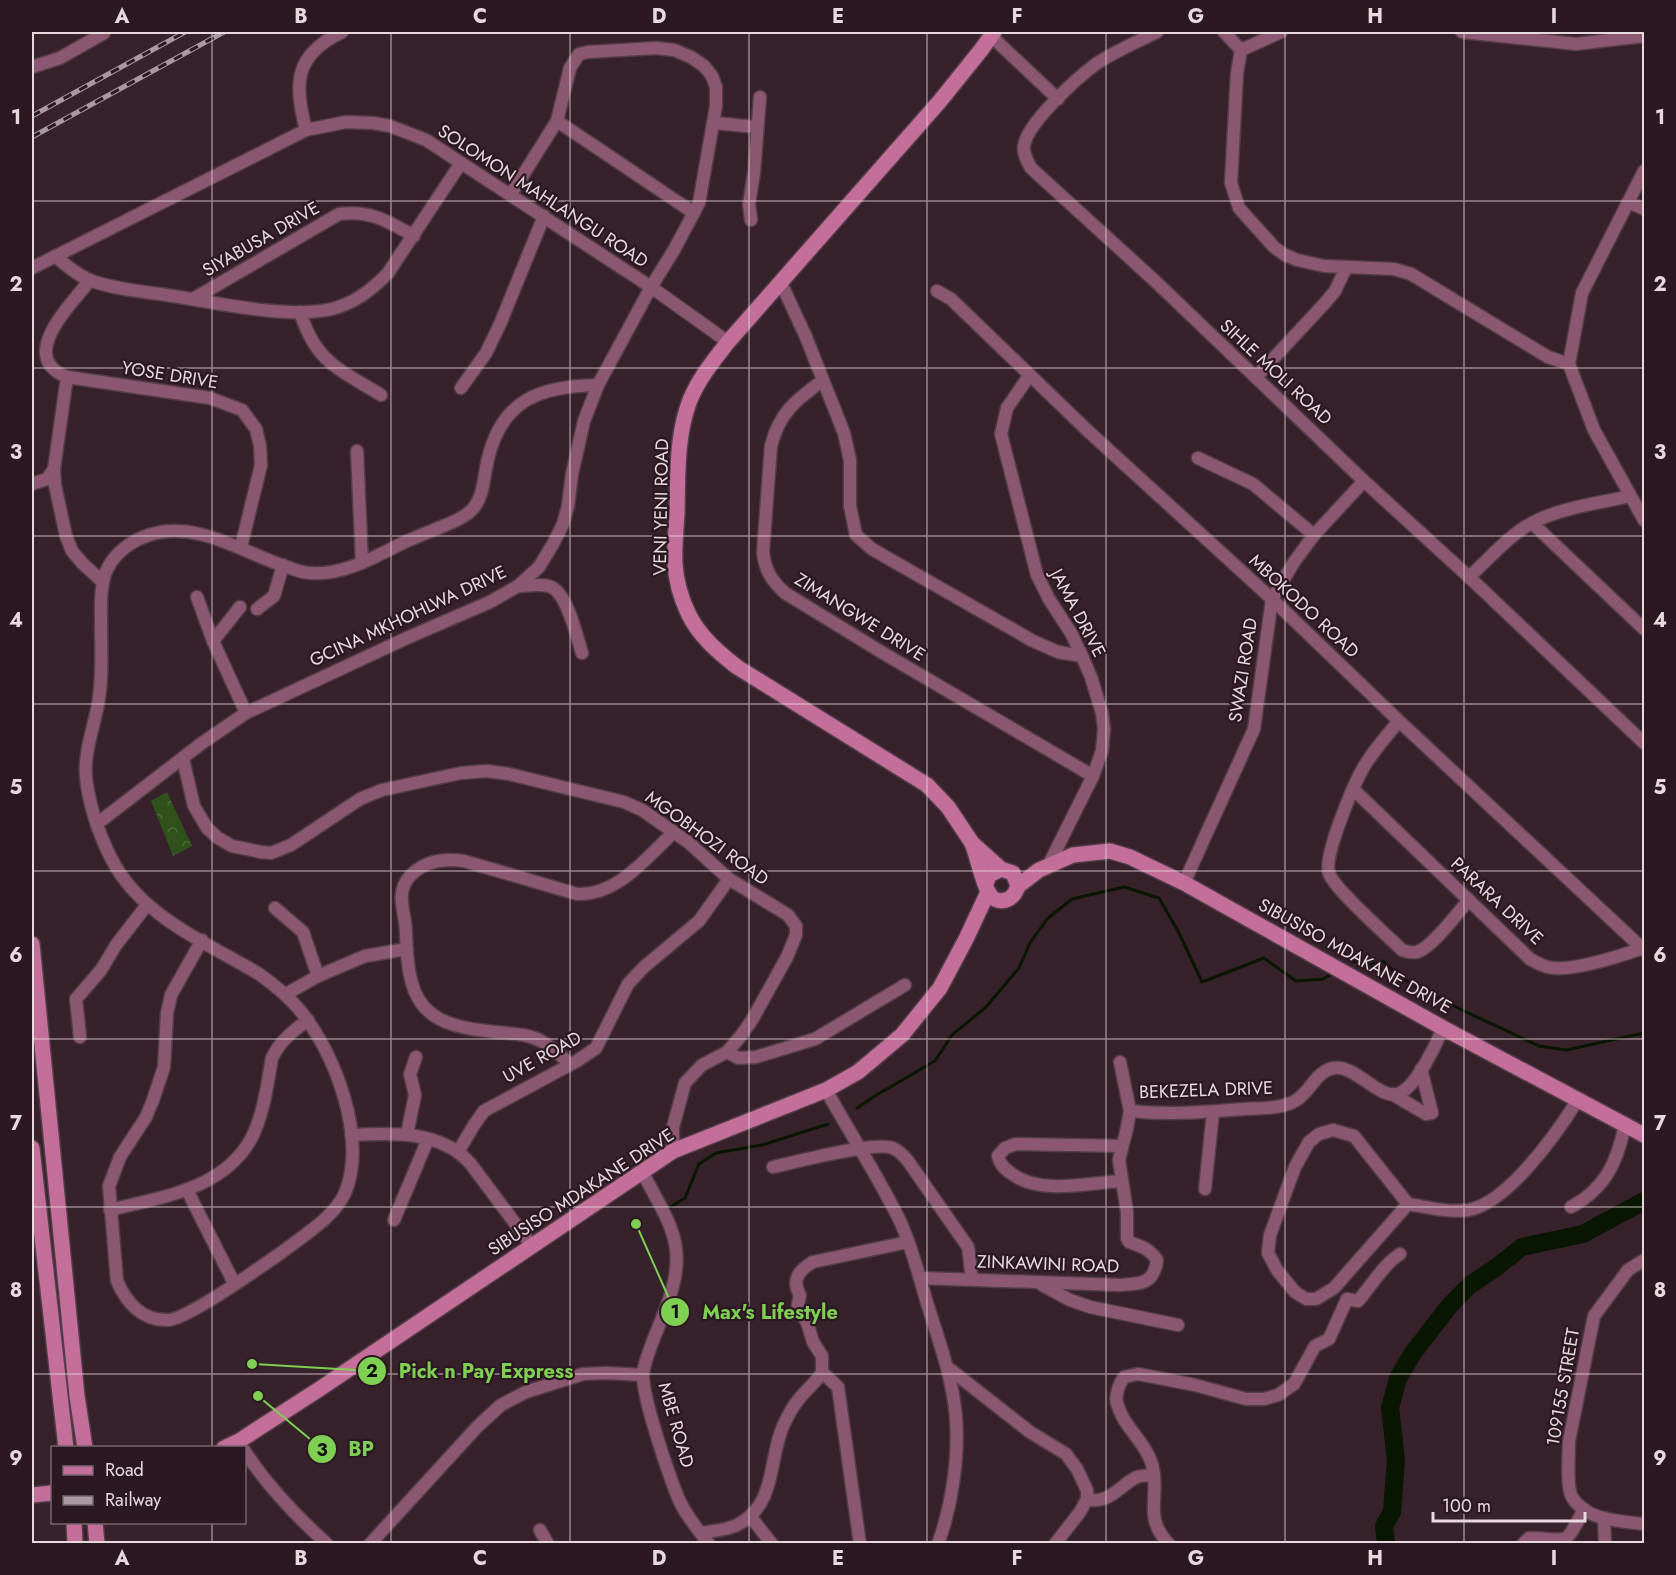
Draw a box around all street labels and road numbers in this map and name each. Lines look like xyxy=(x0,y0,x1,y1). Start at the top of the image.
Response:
street label: SOLOMON MAHLANGU ROAD xyxy=(433,118,653,274)
street label: SIYABUSA DRIVE xyxy=(198,195,324,283)
street label: SIHLE MOLI ROAD xyxy=(1214,313,1338,431)
street label: YOSE DRIVE xyxy=(120,355,220,395)
street label: VENI YENI ROAD xyxy=(647,438,675,576)
street label: MBOKODO ROAD xyxy=(1243,548,1365,664)
street label: GCINA MKHOHLWA DRIVE xyxy=(305,559,511,673)
street label: JAMA DRIVE xyxy=(1043,562,1112,662)
street label: ZIMANGWE DRIVE xyxy=(790,566,930,668)
street label: SWAZI ROAD xyxy=(1222,616,1264,724)
street label: MGOBHOZI ROAD xyxy=(640,784,774,892)
street label: PARARA DRIVE xyxy=(1445,851,1549,951)
street label: SIBUSISO MDAKANE DRIVE xyxy=(1254,892,1456,1020)
street label: UVE ROAD xyxy=(498,1025,586,1089)
street label: BEKEZELA DRIVE xyxy=(1139,1075,1273,1105)
street label: SIBUSISO MDAKANE DRIVE xyxy=(483,1122,679,1262)
street label: ZINKAWINI ROAD xyxy=(976,1249,1120,1279)
street label: 109155 STREET xyxy=(1540,1325,1586,1448)
street label: MBE ROAD xyxy=(651,1379,701,1471)

